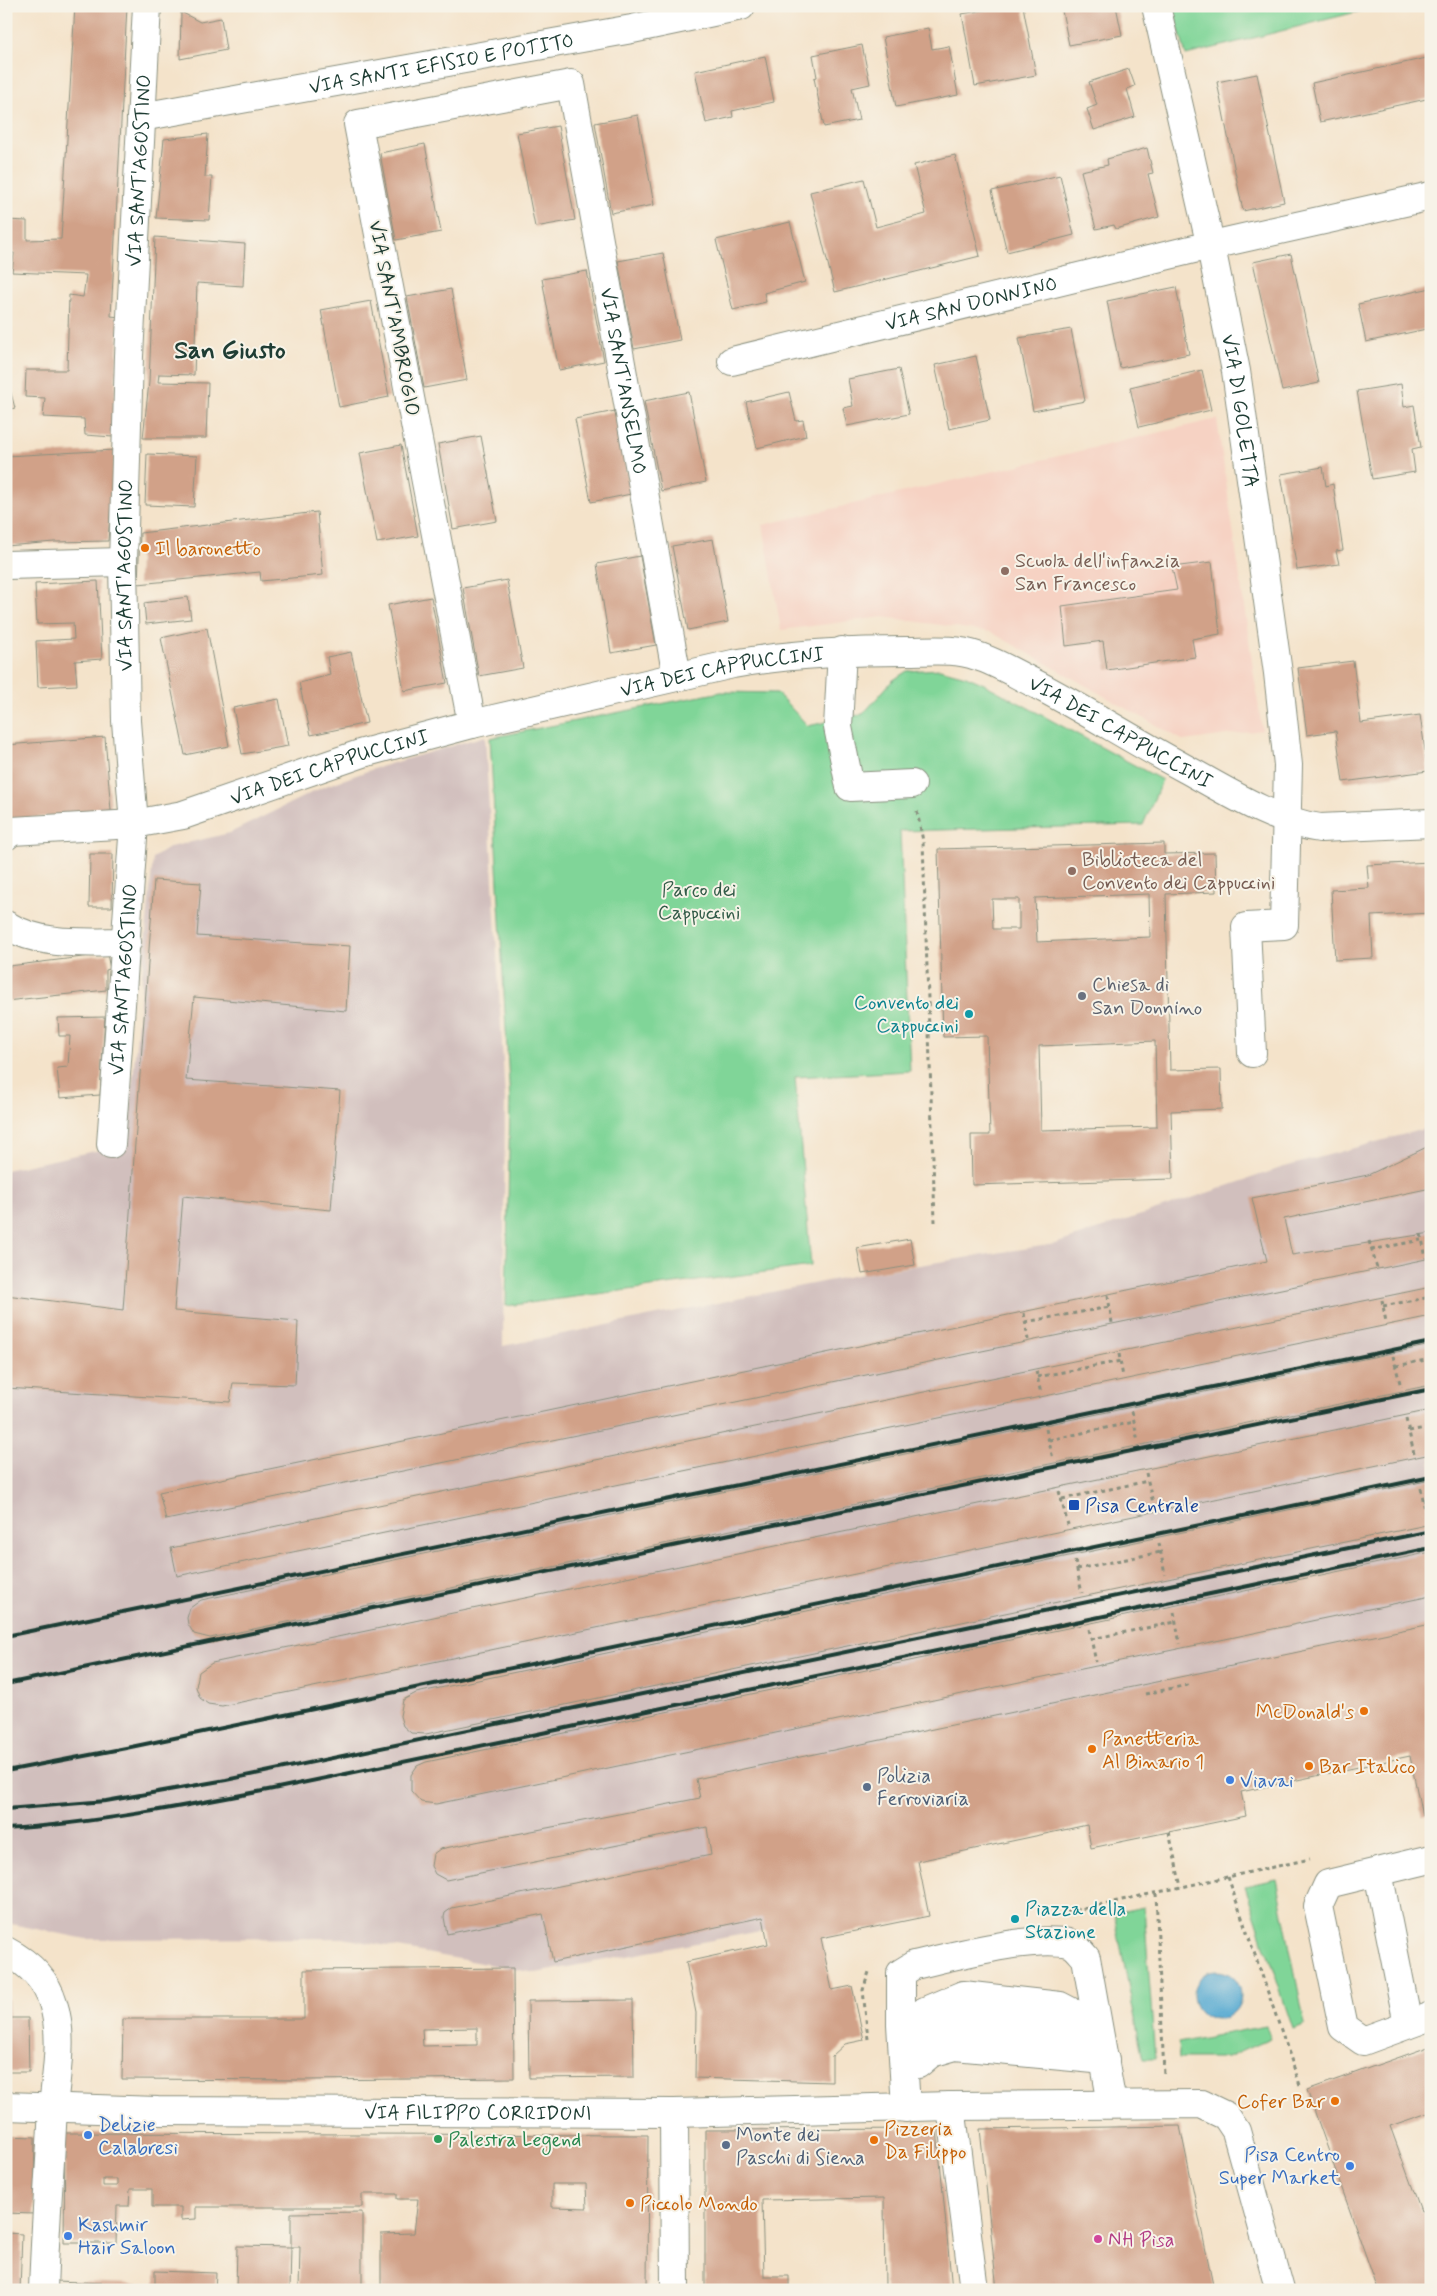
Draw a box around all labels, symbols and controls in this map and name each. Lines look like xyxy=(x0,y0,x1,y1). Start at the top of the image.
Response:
street label: VIA SANTI EFISIO E POTITO xyxy=(307,28,576,102)
street label: VIA SANT'AGOSTINO xyxy=(122,74,158,267)
street label: VIA SANT'AMBROGIO xyxy=(361,218,426,419)
street label: VIA SAN DONNINO xyxy=(883,271,1060,338)
street label: VIA SANT'ANSELMO xyxy=(593,286,653,477)
street label: VIA DI GOLETTA xyxy=(1214,332,1264,490)
district label: San Giusto xyxy=(174,335,286,368)
street label: VIA SANT'AGOSTINO xyxy=(111,479,140,672)
place label: Il baronetto xyxy=(155,536,261,563)
marker: Il baronetto xyxy=(139,542,151,554)
place label: Scuola dell'infanzia San Francesco xyxy=(1015,548,1180,598)
marker: Scuola dell'infanzia San Francesco xyxy=(999,565,1011,577)
street label: VIA DEI CAPPUCCINI xyxy=(618,641,826,705)
street label: VIA DEI CAPPUCCINI xyxy=(1023,671,1217,796)
street label: VIA DEI CAPPUCCINI xyxy=(227,724,433,813)
place label: Biblioteca del Convento dei Cappuccini xyxy=(1082,847,1275,897)
marker: Biblioteca del Convento dei Cappuccini xyxy=(1066,865,1078,877)
park label: Parco dei Cappuccini xyxy=(658,877,740,927)
street label: VIA SANT'AGOSTINO xyxy=(104,883,145,1076)
place label: Chiesa di San Donnino xyxy=(1092,972,1202,1022)
place label: Convento dei Cappuccini xyxy=(854,990,959,1040)
marker: Chiesa di San Donnino xyxy=(1076,990,1088,1002)
marker: Convento dei Cappuccini xyxy=(963,1008,975,1020)
place label: Pisa Centrale xyxy=(1085,1493,1199,1520)
marker: Pisa Centrale xyxy=(1067,1498,1081,1512)
place label: McDonald's xyxy=(1256,1699,1354,1726)
marker: McDonald's xyxy=(1358,1705,1370,1717)
place label: Panetteria Al Binario 1 xyxy=(1102,1726,1204,1776)
marker: Panetteria Al Binario 1 xyxy=(1086,1743,1098,1755)
place label: Bar Italico xyxy=(1319,1754,1415,1781)
marker: Bar Italico xyxy=(1303,1760,1315,1772)
place label: Polizia Ferroviaria xyxy=(877,1763,969,1813)
place label: Viavai xyxy=(1240,1768,1294,1795)
marker: Viavai xyxy=(1224,1774,1236,1786)
marker: Polizia Ferroviaria xyxy=(861,1781,873,1793)
place label: Piazza della Stazione xyxy=(1025,1896,1126,1946)
marker: Piazza della Stazione xyxy=(1009,1913,1021,1925)
place label: Cofer Bar xyxy=(1237,2089,1326,2116)
marker: Cofer Bar xyxy=(1329,2095,1341,2107)
street label: VIA FILIPPO CORRIDONI xyxy=(364,2100,592,2128)
place label: Delizie Calabresi xyxy=(98,2112,178,2162)
place label: Pizzeria Da Filippo xyxy=(884,2116,966,2166)
place label: Monte dei Paschi di Siena xyxy=(736,2122,865,2172)
place label: Palestra Legend xyxy=(448,2127,581,2155)
marker: Delizie Calabresi xyxy=(82,2129,94,2141)
marker: Palestra Legend xyxy=(432,2133,444,2145)
marker: Pizzeria Da Filippo xyxy=(868,2134,880,2146)
marker: Monte dei Paschi di Siena xyxy=(720,2139,732,2151)
place label: Pisa Centro Super Market xyxy=(1219,2142,1340,2192)
marker: Pisa Centro Super Market xyxy=(1344,2160,1356,2172)
place label: Piccolo Mondo xyxy=(640,2191,758,2218)
marker: Piccolo Mondo xyxy=(624,2197,636,2209)
place label: Kashmir Hair Saloon xyxy=(78,2212,176,2262)
place label: NH Pisa xyxy=(1108,2227,1175,2254)
marker: Kashmir Hair Saloon xyxy=(62,2230,74,2242)
marker: NH Pisa xyxy=(1092,2233,1104,2245)

